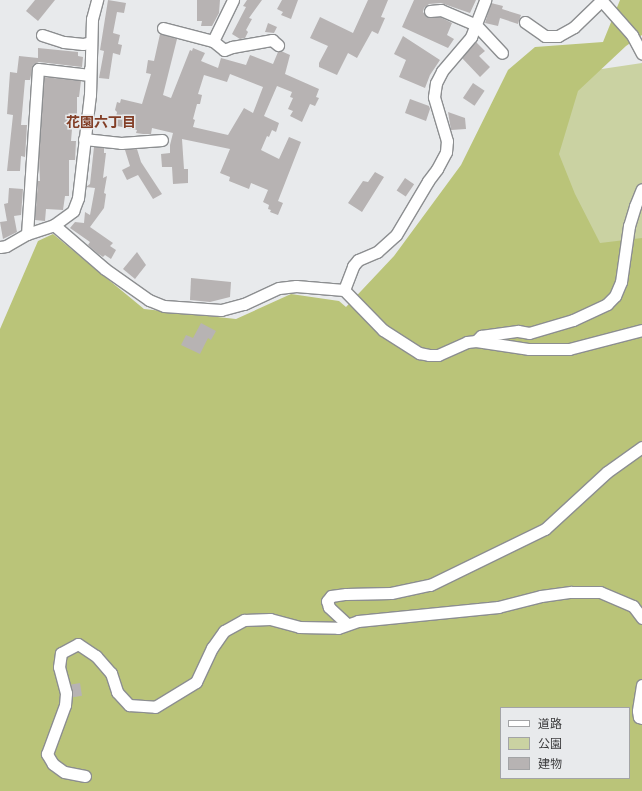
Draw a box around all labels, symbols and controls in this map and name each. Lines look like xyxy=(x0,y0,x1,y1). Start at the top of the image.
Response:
district label: 花園六丁目 xyxy=(66,115,136,131)
legend xyxy=(500,707,630,779)
text: 道路 xyxy=(538,717,562,732)
text: 公園 xyxy=(538,737,562,752)
text: 建物 xyxy=(538,757,562,772)

